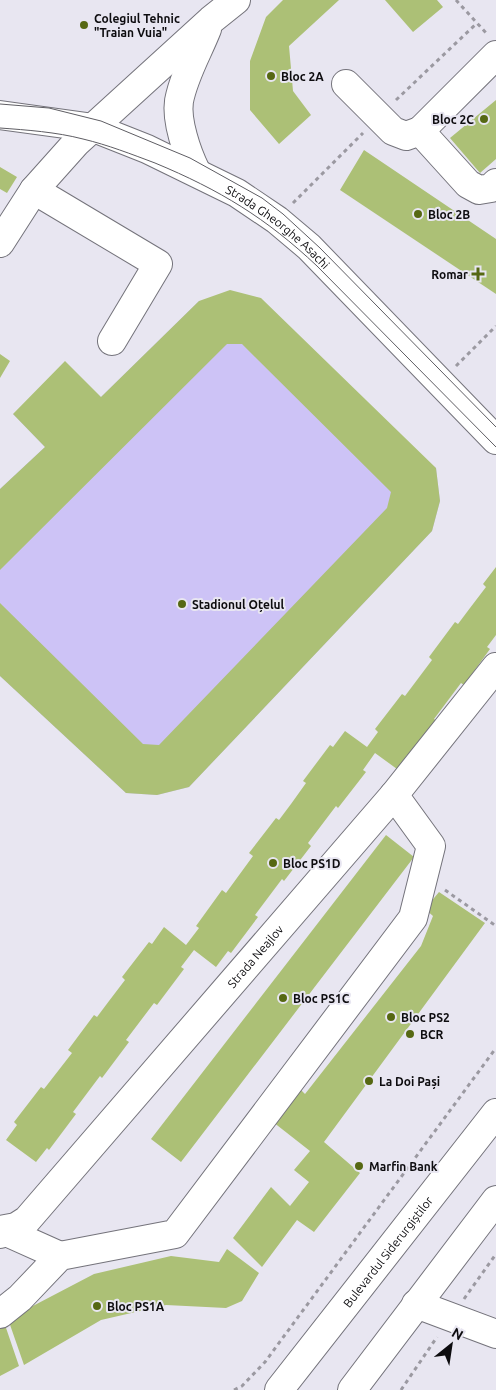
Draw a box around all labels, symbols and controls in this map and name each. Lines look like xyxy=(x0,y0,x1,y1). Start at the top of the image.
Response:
place label: Colegiul Tehnic "Traian Vuia" xyxy=(94,12,180,39)
marker: Colegiul Tehnic "Traian Vuia" xyxy=(78,19,90,31)
marker: Bloc 2A xyxy=(265,70,277,82)
place label: Bloc 2A xyxy=(281,70,324,83)
place label: Bloc 2C xyxy=(432,113,474,126)
marker: Bloc 2C xyxy=(478,113,490,125)
street label: Strada Gheorghe Asachi xyxy=(224,182,333,271)
marker: Bloc 2B xyxy=(412,208,424,220)
place label: Bloc 2B xyxy=(428,208,470,221)
place label: Romar xyxy=(431,268,468,281)
marker: Romar xyxy=(472,268,484,280)
marker: Stadionul Oțelul xyxy=(176,598,188,610)
place label: Stadionul Oțelul xyxy=(192,598,285,612)
marker: Bloc PS1D xyxy=(267,857,279,869)
place label: Bloc PS1D xyxy=(283,857,341,870)
street label: Strada Neajlov xyxy=(224,922,285,990)
marker: Bloc PS1C xyxy=(277,992,289,1004)
place label: Bloc PS1C xyxy=(293,992,350,1005)
marker: Bloc PS2 xyxy=(385,1011,397,1023)
place label: Bloc PS2 xyxy=(401,1011,450,1024)
marker: BCR xyxy=(404,1028,416,1040)
place label: BCR xyxy=(420,1028,444,1041)
marker: La Doi Pași xyxy=(363,1075,375,1087)
place label: La Doi Pași xyxy=(379,1075,440,1089)
marker: Marfin Bank xyxy=(353,1160,365,1172)
place label: Marfin Bank xyxy=(369,1160,438,1173)
street label: Bulevardul Siderurgiștilor xyxy=(340,1193,435,1309)
marker: Bloc PS1A xyxy=(91,1300,103,1312)
place label: Bloc PS1A xyxy=(107,1300,165,1313)
north arrow xyxy=(426,1320,476,1370)
text: N xyxy=(449,1324,466,1343)

